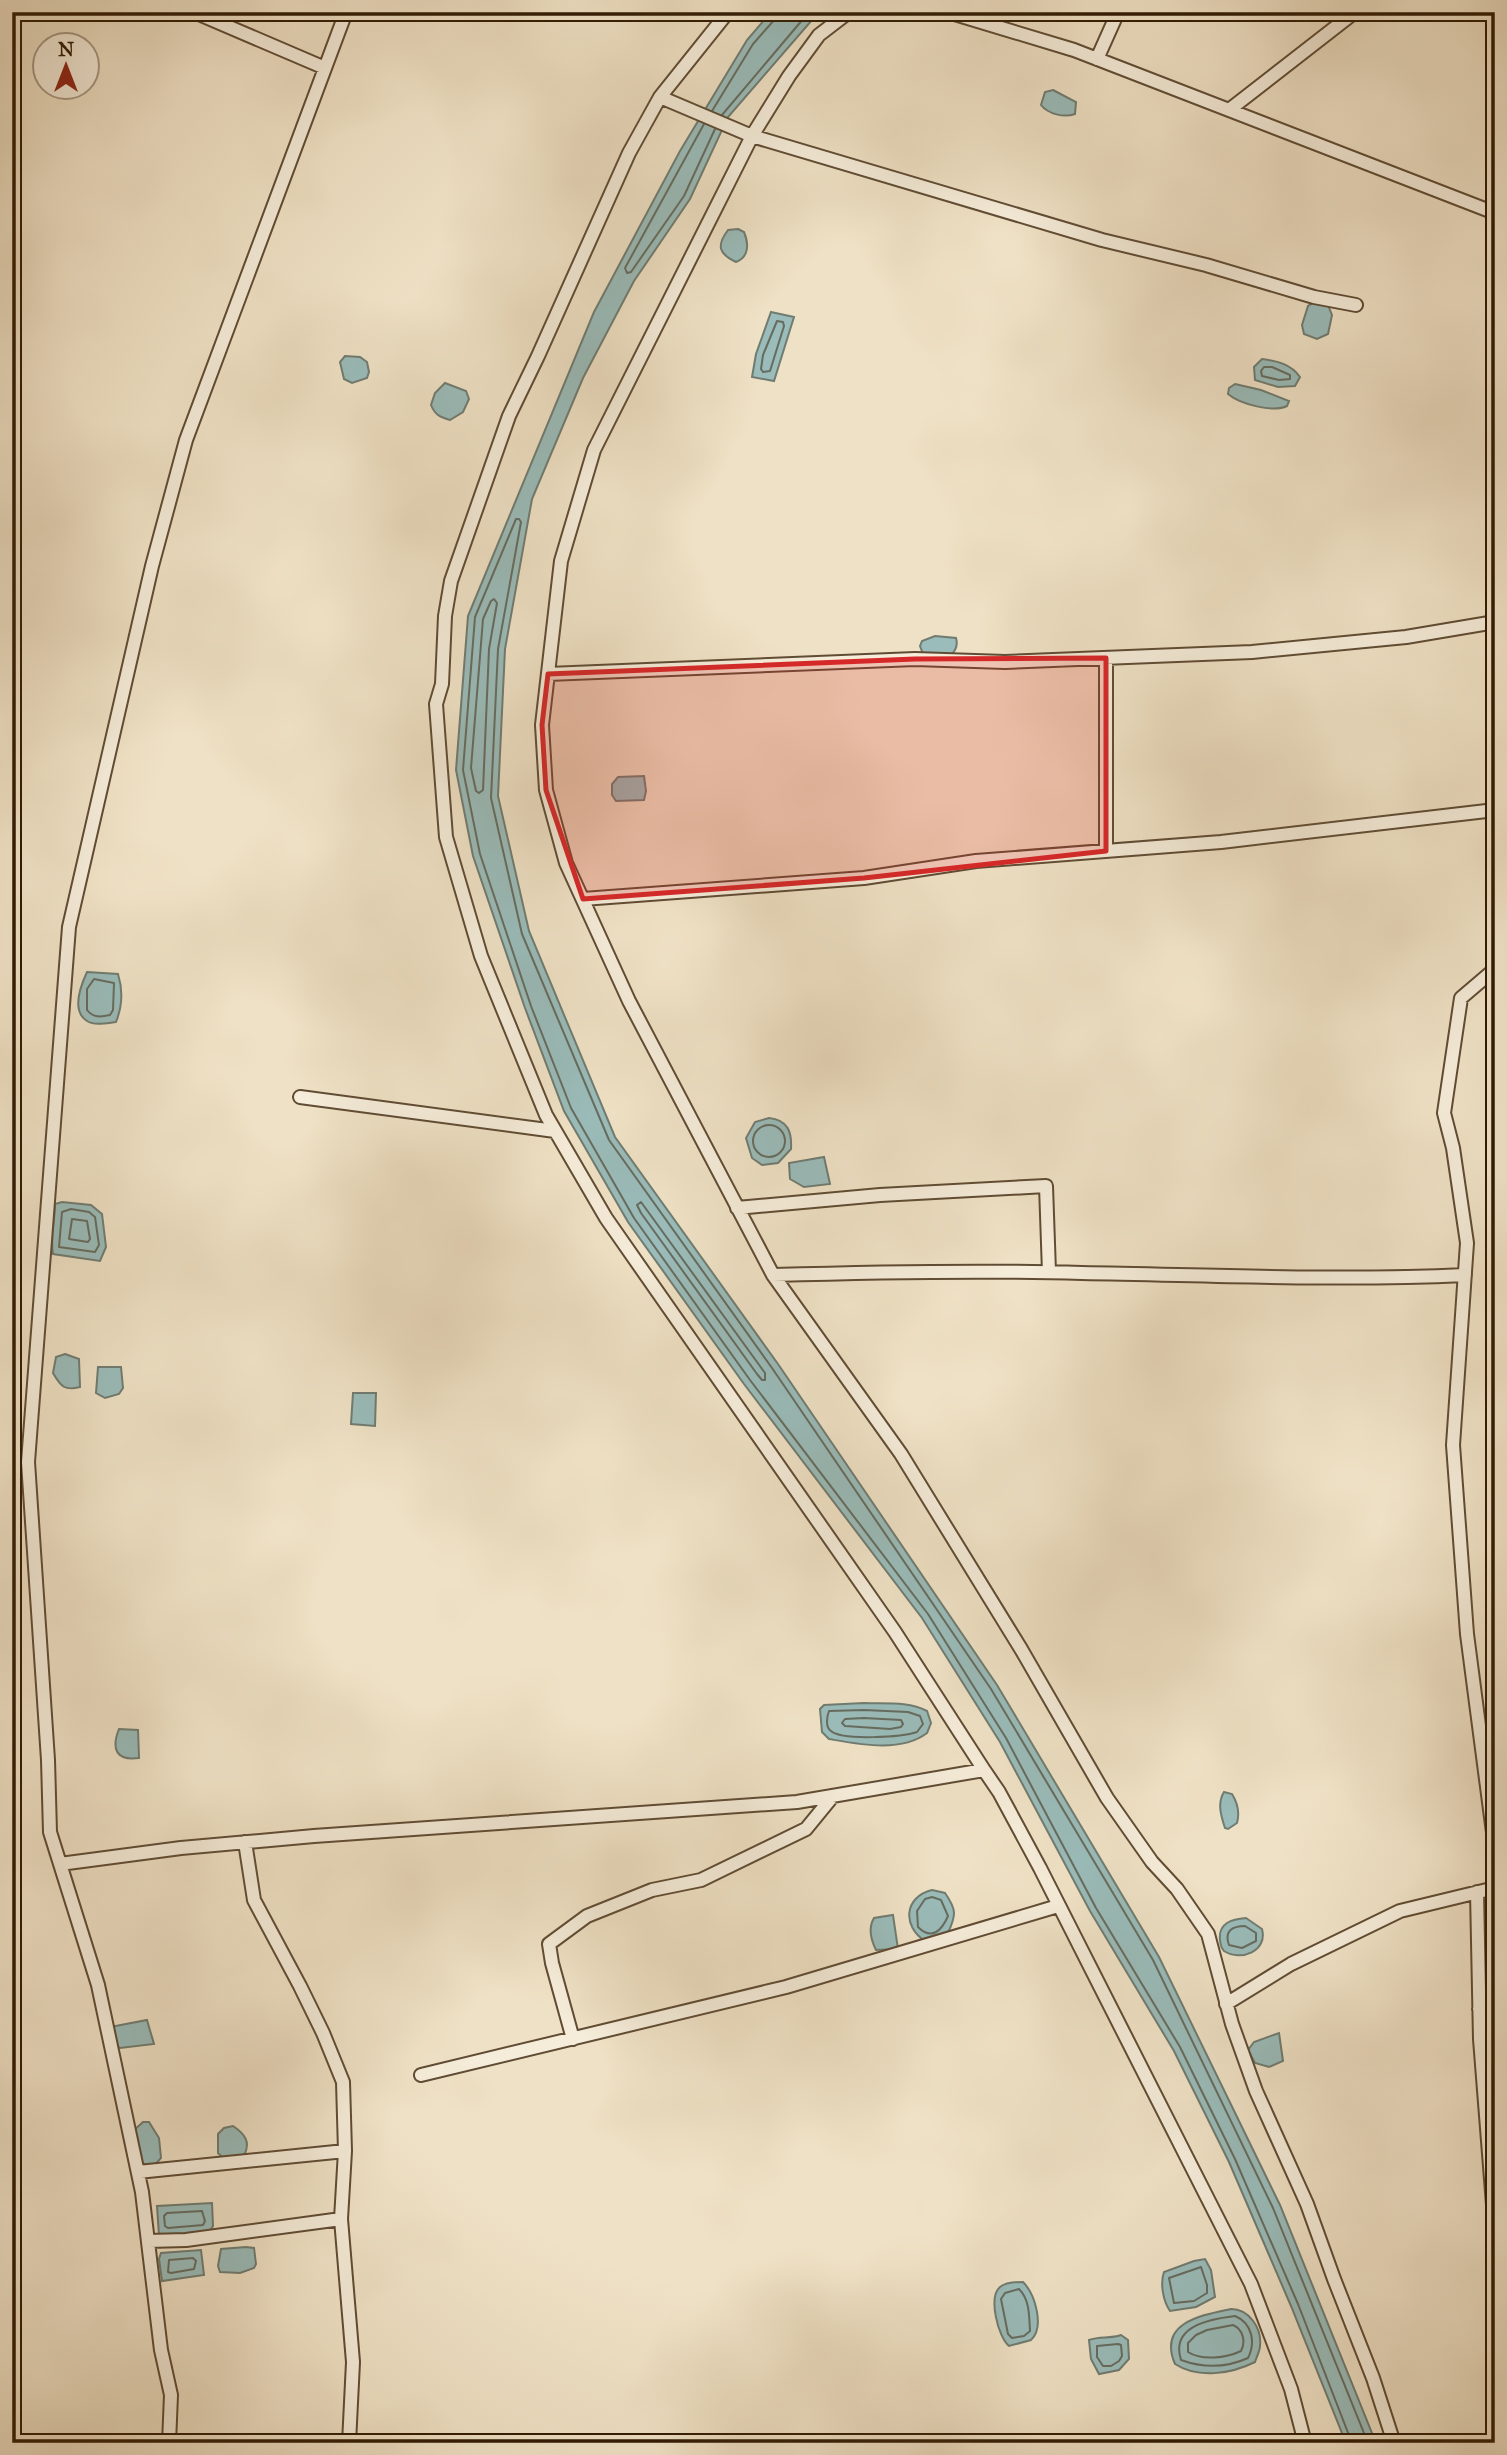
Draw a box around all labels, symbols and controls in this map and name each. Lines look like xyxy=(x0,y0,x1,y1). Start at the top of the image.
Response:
north arrow xyxy=(32,32,102,102)
text: N xyxy=(58,38,74,61)

